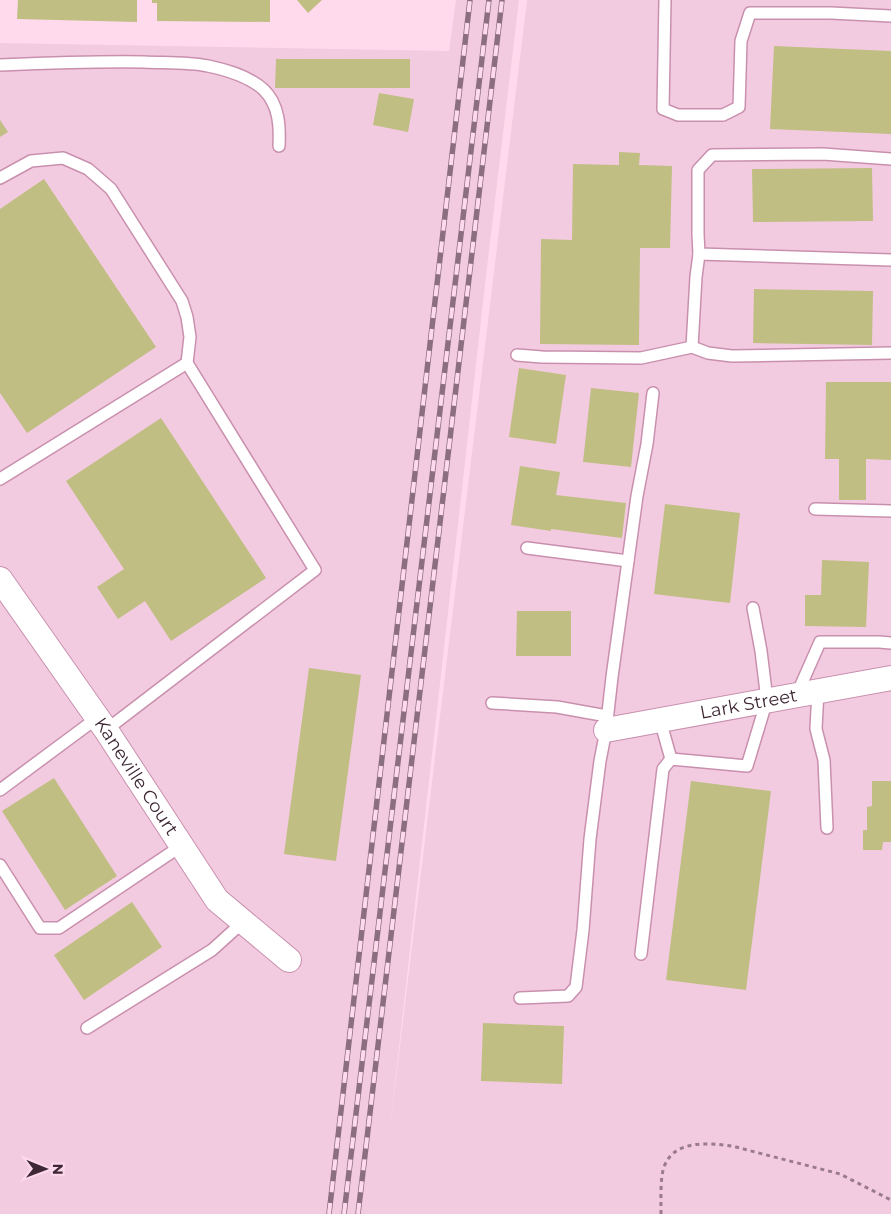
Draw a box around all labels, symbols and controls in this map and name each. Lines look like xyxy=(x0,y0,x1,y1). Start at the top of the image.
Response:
street label: Lark Street xyxy=(698,684,799,724)
street label: Kaneville Court xyxy=(90,713,183,840)
north arrow xyxy=(20,1144,70,1194)
text: N xyxy=(49,1163,67,1175)

